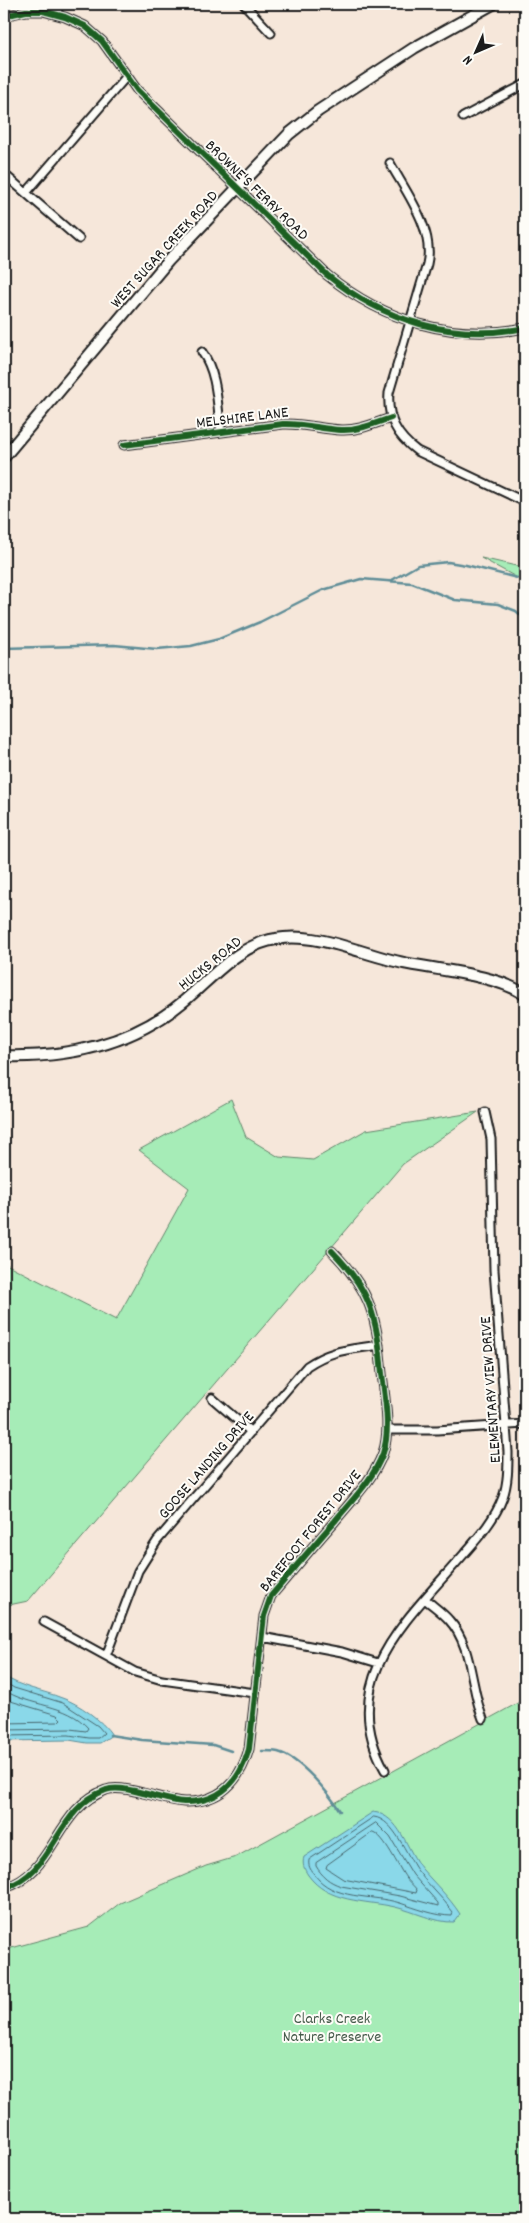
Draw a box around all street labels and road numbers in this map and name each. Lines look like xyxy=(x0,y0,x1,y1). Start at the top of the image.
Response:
street label: BROWNE'S FERRY ROAD xyxy=(199,135,313,246)
street label: WEST SUGAR CREEK ROAD xyxy=(106,186,224,314)
street label: MELSHIRE LANE xyxy=(195,401,290,436)
street label: HUCKS ROAD xyxy=(174,931,247,997)
street label: ELEMENTARY VIEW DRIVE xyxy=(475,1315,508,1464)
street label: GOOSE LANDING DRIVE xyxy=(153,1406,261,1525)
street label: BAREFOOT FOREST DRIVE xyxy=(254,1465,368,1598)

